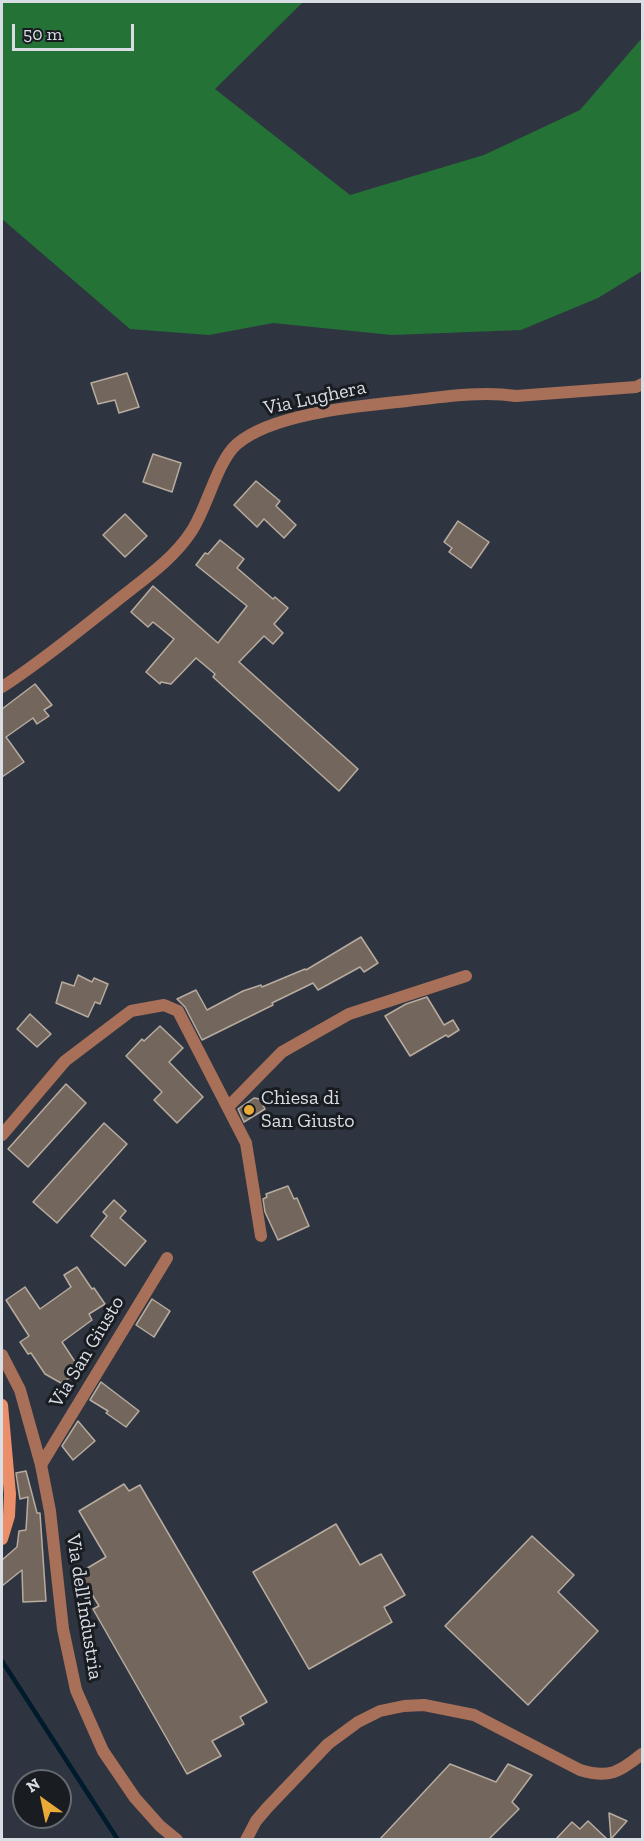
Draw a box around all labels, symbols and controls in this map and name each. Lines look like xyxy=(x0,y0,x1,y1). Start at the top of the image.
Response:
scale bar xyxy=(15,12,136,50)
text: 50 m xyxy=(23,23,62,45)
street label: Via Lughera xyxy=(262,375,368,421)
place label: Chiesa di San Giusto xyxy=(261,1086,354,1133)
marker: Chiesa di San Giusto xyxy=(242,1103,256,1117)
street label: Via San Giusto xyxy=(44,1292,130,1412)
street label: Via dell'Industria xyxy=(61,1533,107,1681)
north arrow xyxy=(12,1769,72,1829)
text: N xyxy=(23,1774,43,1796)

